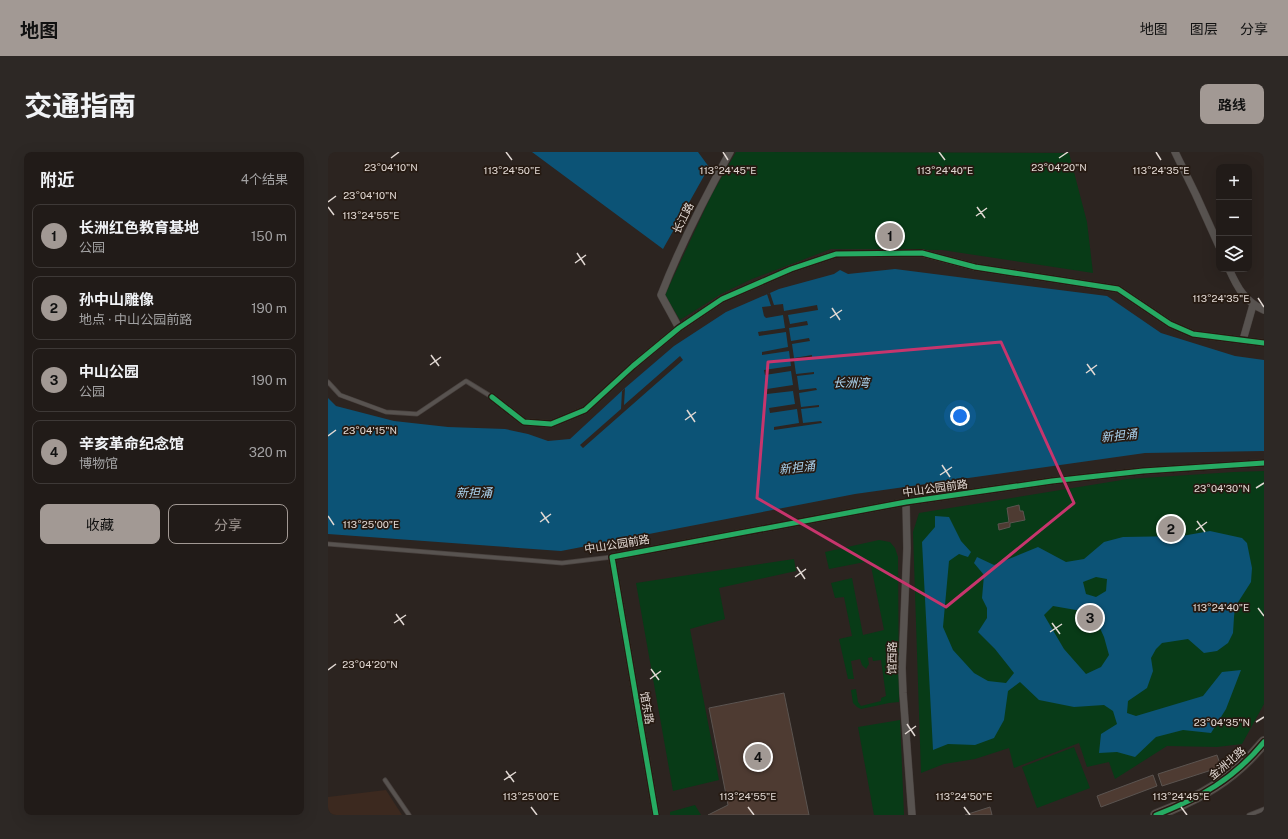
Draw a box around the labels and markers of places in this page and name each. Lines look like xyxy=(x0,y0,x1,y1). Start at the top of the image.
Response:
pin: 1 xyxy=(877,221,903,251)
pin: 2 xyxy=(1158,514,1184,544)
pin: 3 xyxy=(1077,603,1103,633)
pin: 4 xyxy=(745,742,771,772)

